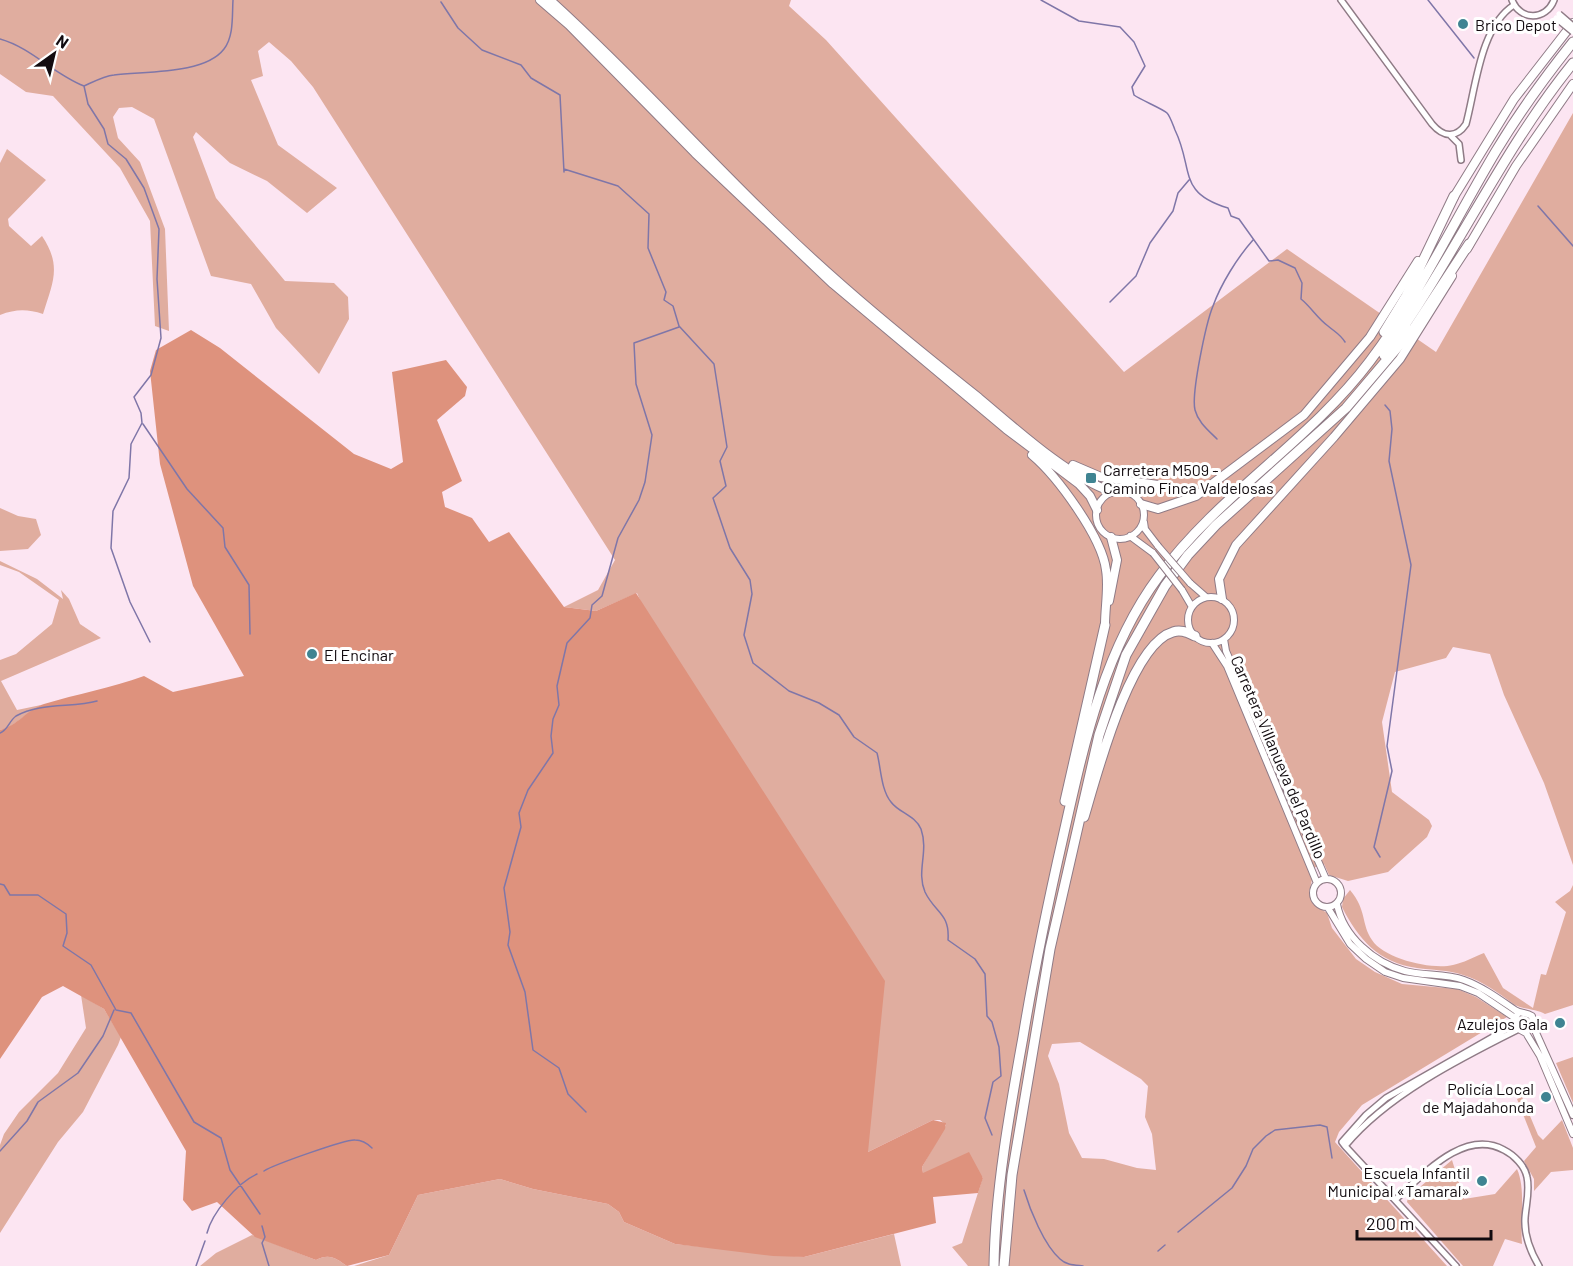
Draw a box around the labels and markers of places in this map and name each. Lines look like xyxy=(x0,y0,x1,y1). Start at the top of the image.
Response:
place label: Brico Depot xyxy=(1475,15,1557,34)
marker: Brico Depot xyxy=(1456,17,1470,31)
place label: Carretera M509 - Camino Finca Valdelosas xyxy=(1103,460,1274,497)
marker: Carretera M509 - Camino Finca Valdelosas xyxy=(1084,471,1098,485)
place label: El Encinar xyxy=(324,645,394,664)
marker: El Encinar xyxy=(305,647,319,661)
place label: Azulejos Gala xyxy=(1457,1014,1548,1033)
marker: Azulejos Gala xyxy=(1553,1016,1567,1030)
place label: Policía Local de Majadahonda xyxy=(1422,1079,1534,1116)
marker: Policía Local de Majadahonda xyxy=(1539,1090,1553,1104)
place label: Escuela Infantil Municipal «Tamaral» xyxy=(1328,1163,1470,1200)
marker: Escuela Infantil Municipal «Tamaral» xyxy=(1475,1174,1489,1188)

